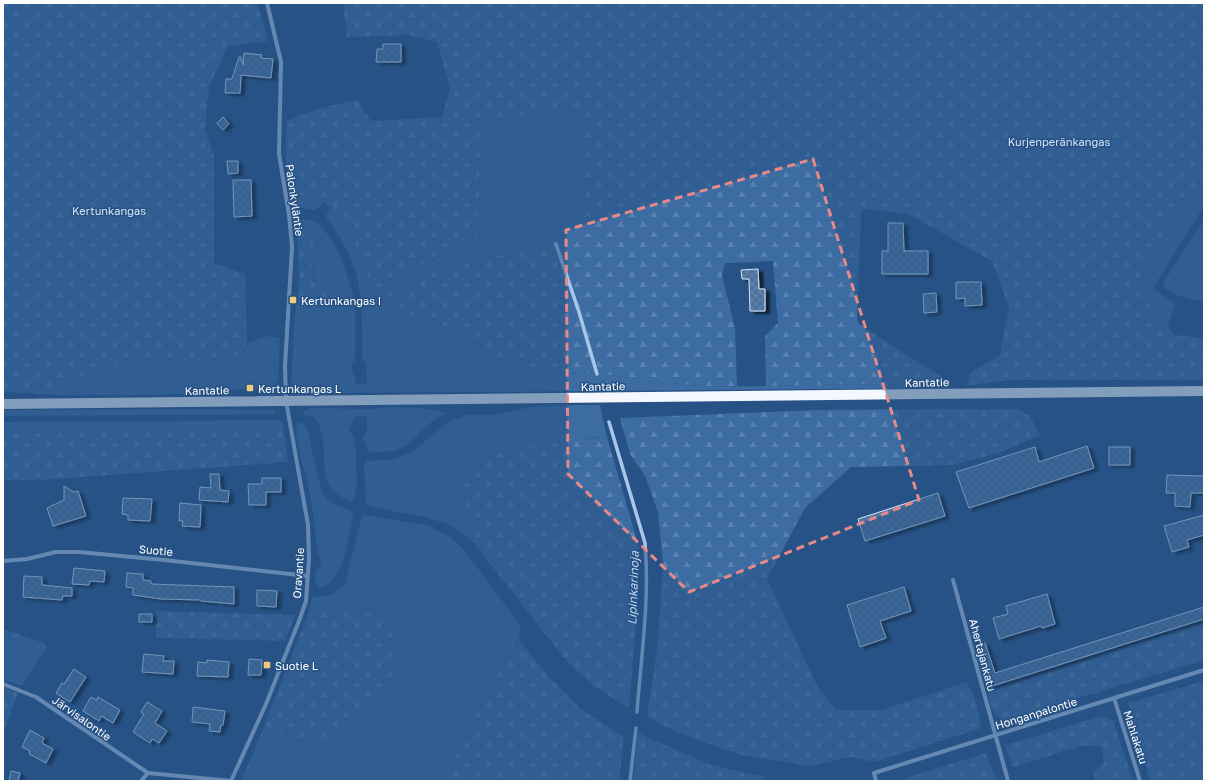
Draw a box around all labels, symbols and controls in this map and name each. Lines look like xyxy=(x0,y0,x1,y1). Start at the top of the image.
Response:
park label: Kurjenperänkangas xyxy=(1008,135,1110,148)
street label: Palonkyläntie xyxy=(284,163,306,237)
park label: Kertunkangas xyxy=(72,204,146,217)
place label: Kertunkangas I xyxy=(301,294,381,307)
marker: Kertunkangas I xyxy=(288,295,298,305)
street label: Kantatie xyxy=(905,375,949,389)
street label: Kantatie xyxy=(581,379,625,393)
place label: Kertunkangas L xyxy=(258,382,342,395)
street label: Kantatie xyxy=(185,383,229,397)
marker: Kertunkangas L xyxy=(245,383,255,393)
street label: Suotie xyxy=(138,542,174,558)
street label: Oravantie xyxy=(290,547,306,599)
water label: Lipinkarinoja xyxy=(624,550,642,625)
street label: Ahertajankatu xyxy=(967,617,999,693)
place label: Suotie L xyxy=(275,659,319,672)
marker: Suotie L xyxy=(262,660,272,670)
street label: Järvisalontie xyxy=(50,693,114,743)
street label: Honganpalontie xyxy=(994,694,1078,732)
street label: Mahlakatu xyxy=(1121,709,1151,765)

